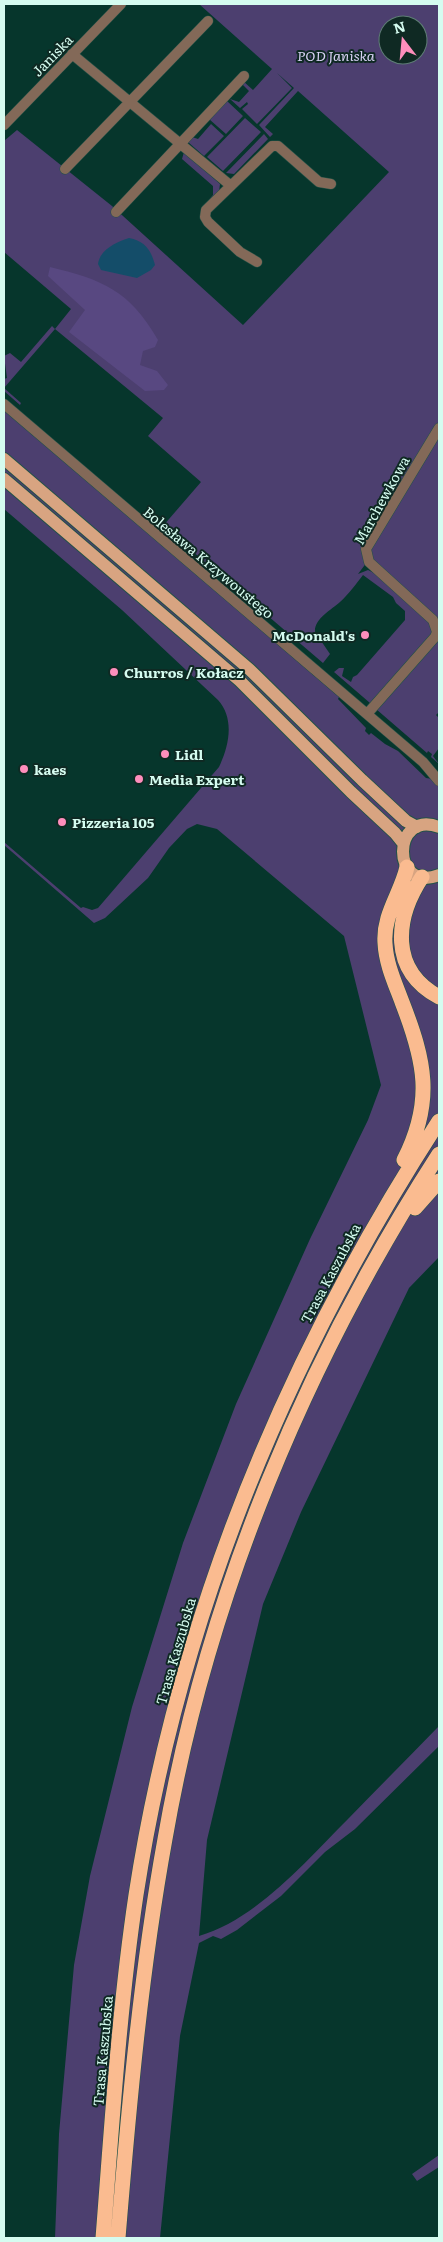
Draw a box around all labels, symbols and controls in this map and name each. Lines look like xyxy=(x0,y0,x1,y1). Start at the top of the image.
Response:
north arrow xyxy=(378,15,428,65)
text: N xyxy=(391,15,408,38)
street label: Janiska xyxy=(27,29,77,80)
park label: POD Janiska xyxy=(297,45,375,65)
street label: Marchewkowa xyxy=(348,452,414,548)
street label: Bolesława Krzywoustego xyxy=(139,501,279,623)
place label: McDonald's xyxy=(272,625,355,645)
marker: McDonald's xyxy=(359,629,371,641)
place label: Churros / Kołacz xyxy=(124,662,244,682)
marker: Churros / Kołacz xyxy=(108,666,120,678)
place label: Lidl xyxy=(175,744,203,764)
marker: Lidl xyxy=(159,748,171,760)
place label: kaes xyxy=(34,759,66,779)
marker: kaes xyxy=(18,763,30,775)
place label: Media Expert xyxy=(149,769,245,789)
marker: Media Expert xyxy=(133,773,145,785)
place label: Pizzeria 105 xyxy=(72,812,155,832)
marker: Pizzeria 105 xyxy=(56,816,68,828)
street label: Trasa Kaszubska xyxy=(295,1219,365,1327)
street label: Trasa Kaszubska xyxy=(150,1595,200,1707)
street label: Trasa Kaszubska xyxy=(87,1995,117,2107)

